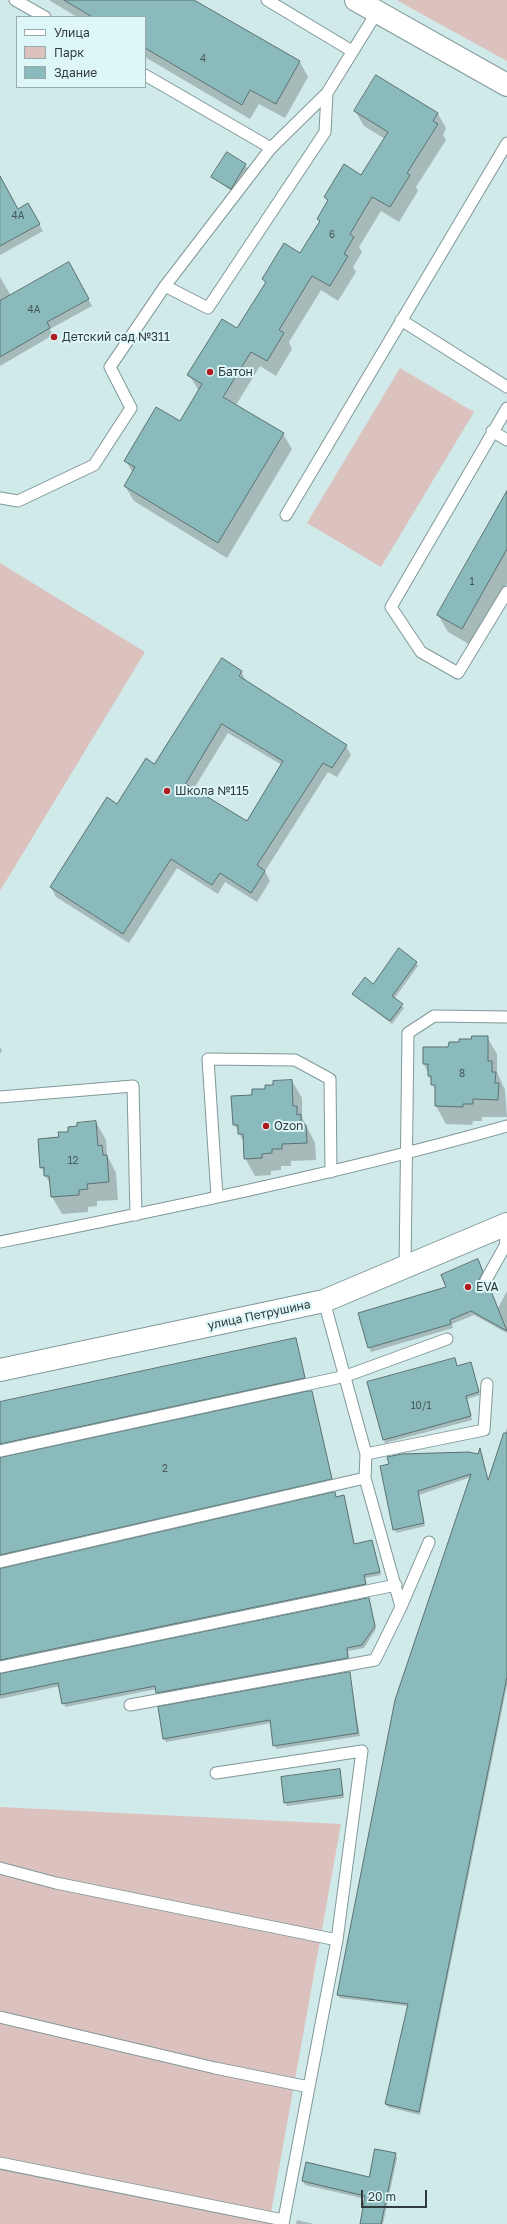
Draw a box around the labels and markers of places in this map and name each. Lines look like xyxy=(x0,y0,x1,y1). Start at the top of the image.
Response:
place label: Детский сад №311 xyxy=(62,330,170,344)
marker: Детский сад №311 xyxy=(49,332,59,342)
place label: Батон xyxy=(218,365,253,379)
marker: Батон xyxy=(205,367,215,377)
place label: Школа №115 xyxy=(175,784,249,798)
marker: Школа №115 xyxy=(162,786,172,796)
place label: Ozon xyxy=(274,1119,303,1133)
marker: Ozon xyxy=(261,1121,271,1131)
place label: EVA xyxy=(476,1280,498,1294)
marker: EVA xyxy=(463,1282,473,1292)

